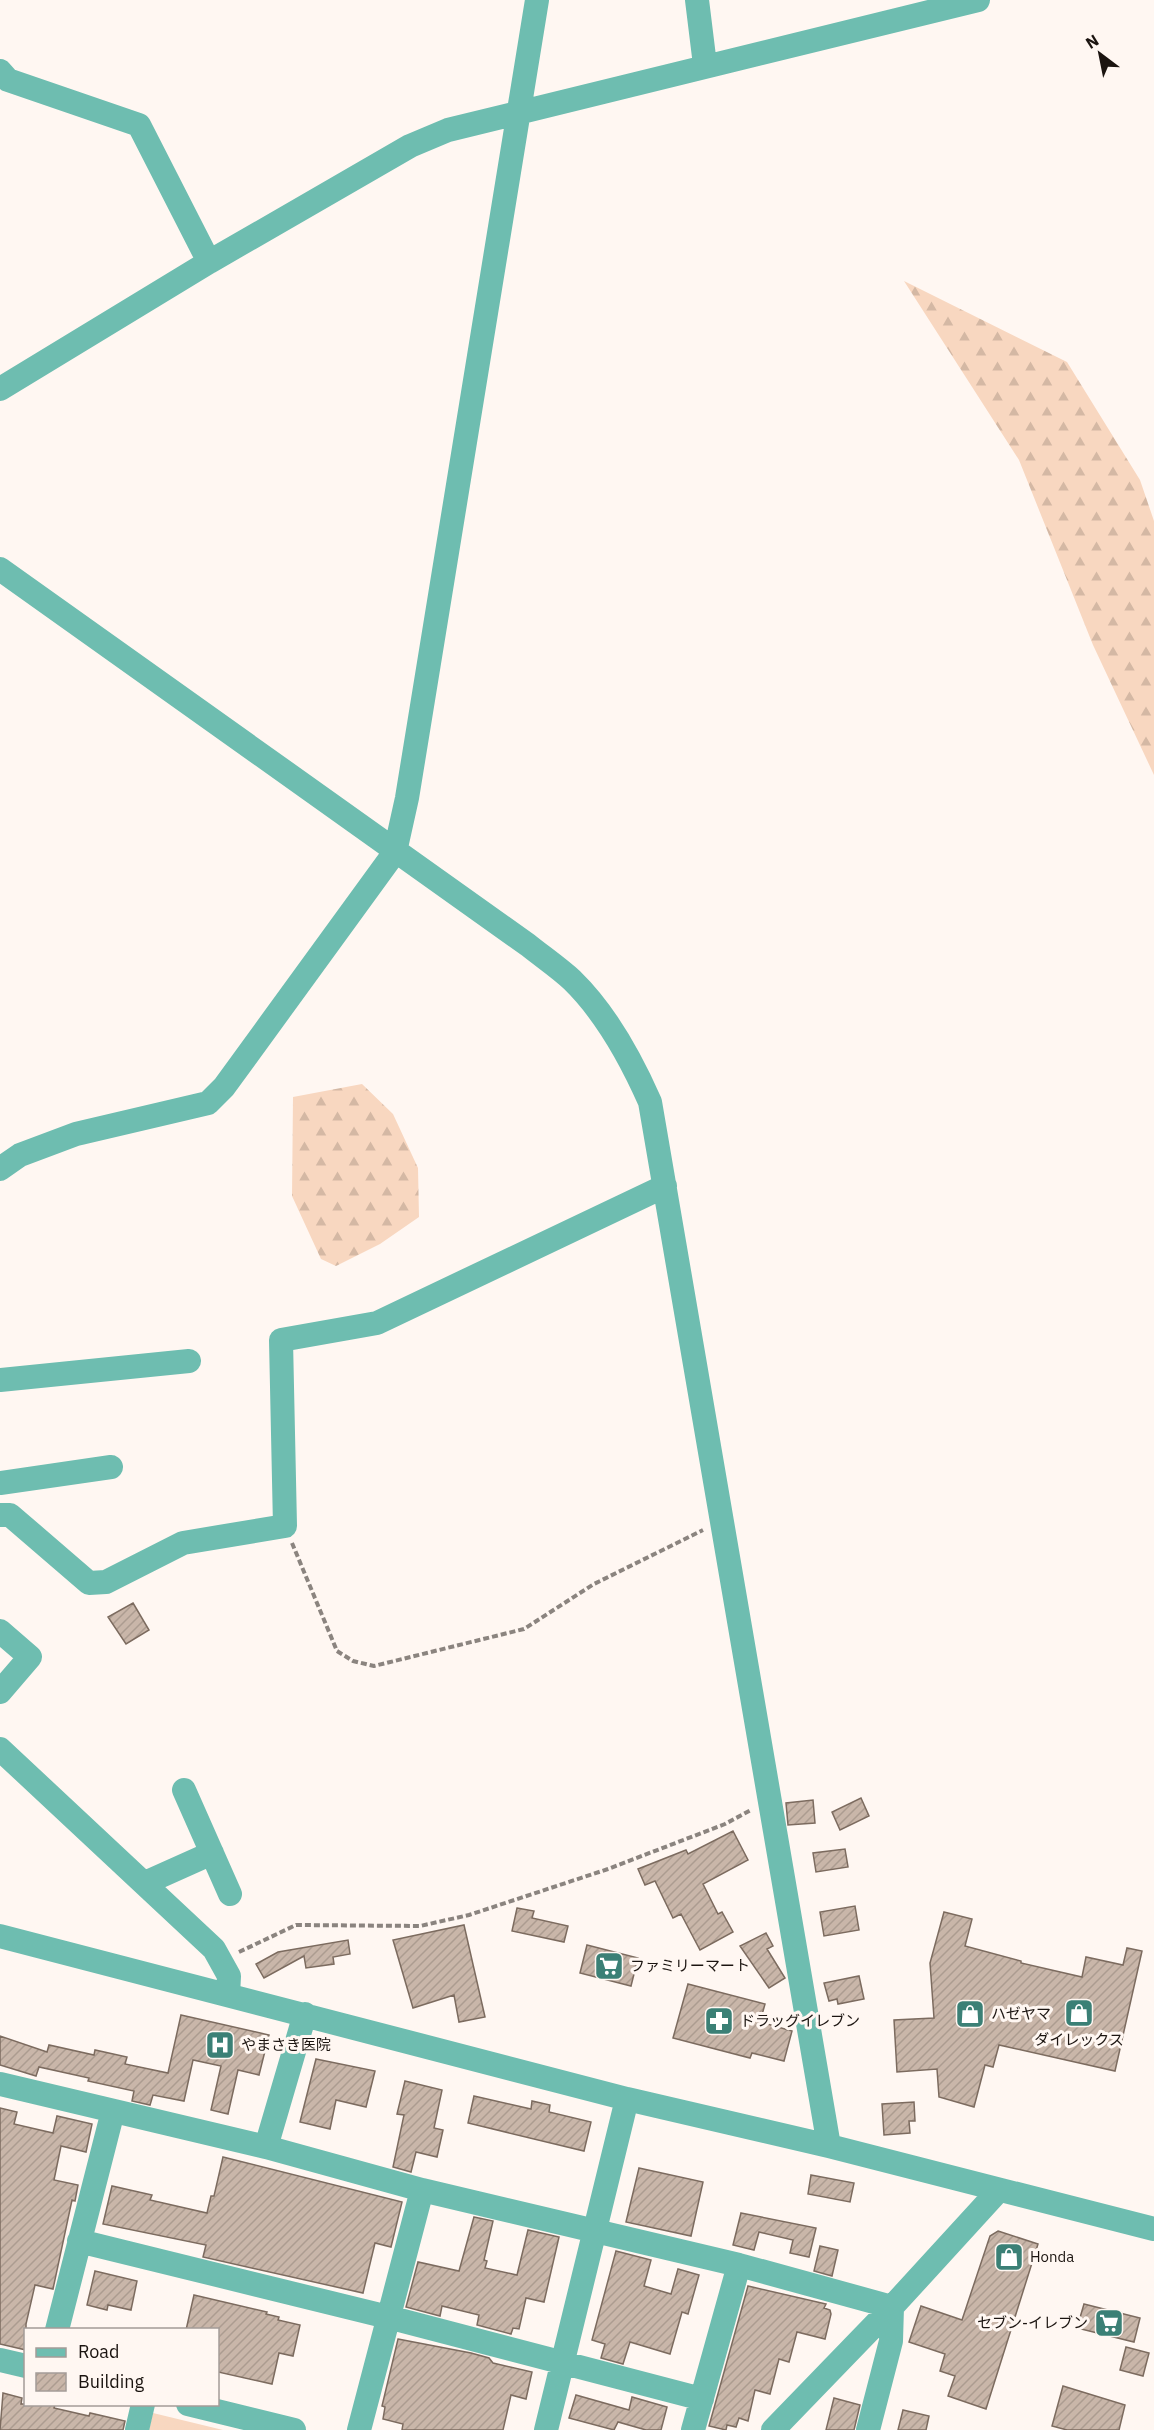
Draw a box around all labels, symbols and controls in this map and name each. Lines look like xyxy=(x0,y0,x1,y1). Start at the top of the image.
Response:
north arrow xyxy=(1070,24,1130,84)
text: N xyxy=(1082,30,1102,53)
supermarket icon: ファミリーマート xyxy=(593,1950,625,1982)
place label: ファミリーマート xyxy=(630,1956,750,1975)
shop icon: ダイレックス xyxy=(1063,1997,1095,2029)
shop icon: ハゼヤマ xyxy=(954,1998,986,2030)
place label: ハゼヤマ xyxy=(991,2004,1051,2023)
pharmacy icon: ドラッグイレブン xyxy=(703,2005,735,2037)
place label: ドラッグイレブン xyxy=(740,2011,860,2030)
hospital icon: やまさき医院 xyxy=(204,2029,236,2061)
place label: ダイレックス xyxy=(1034,2030,1124,2049)
place label: やまさき医院 xyxy=(241,2035,331,2054)
shop icon: Honda xyxy=(993,2241,1025,2273)
place label: Honda xyxy=(1030,2247,1074,2266)
supermarket icon: セブン-イレブン xyxy=(1093,2307,1125,2339)
place label: セブン-イレブン xyxy=(977,2313,1088,2332)
legend xyxy=(24,2328,219,2406)
text: Road xyxy=(78,2340,119,2363)
text: Building xyxy=(78,2370,145,2393)

